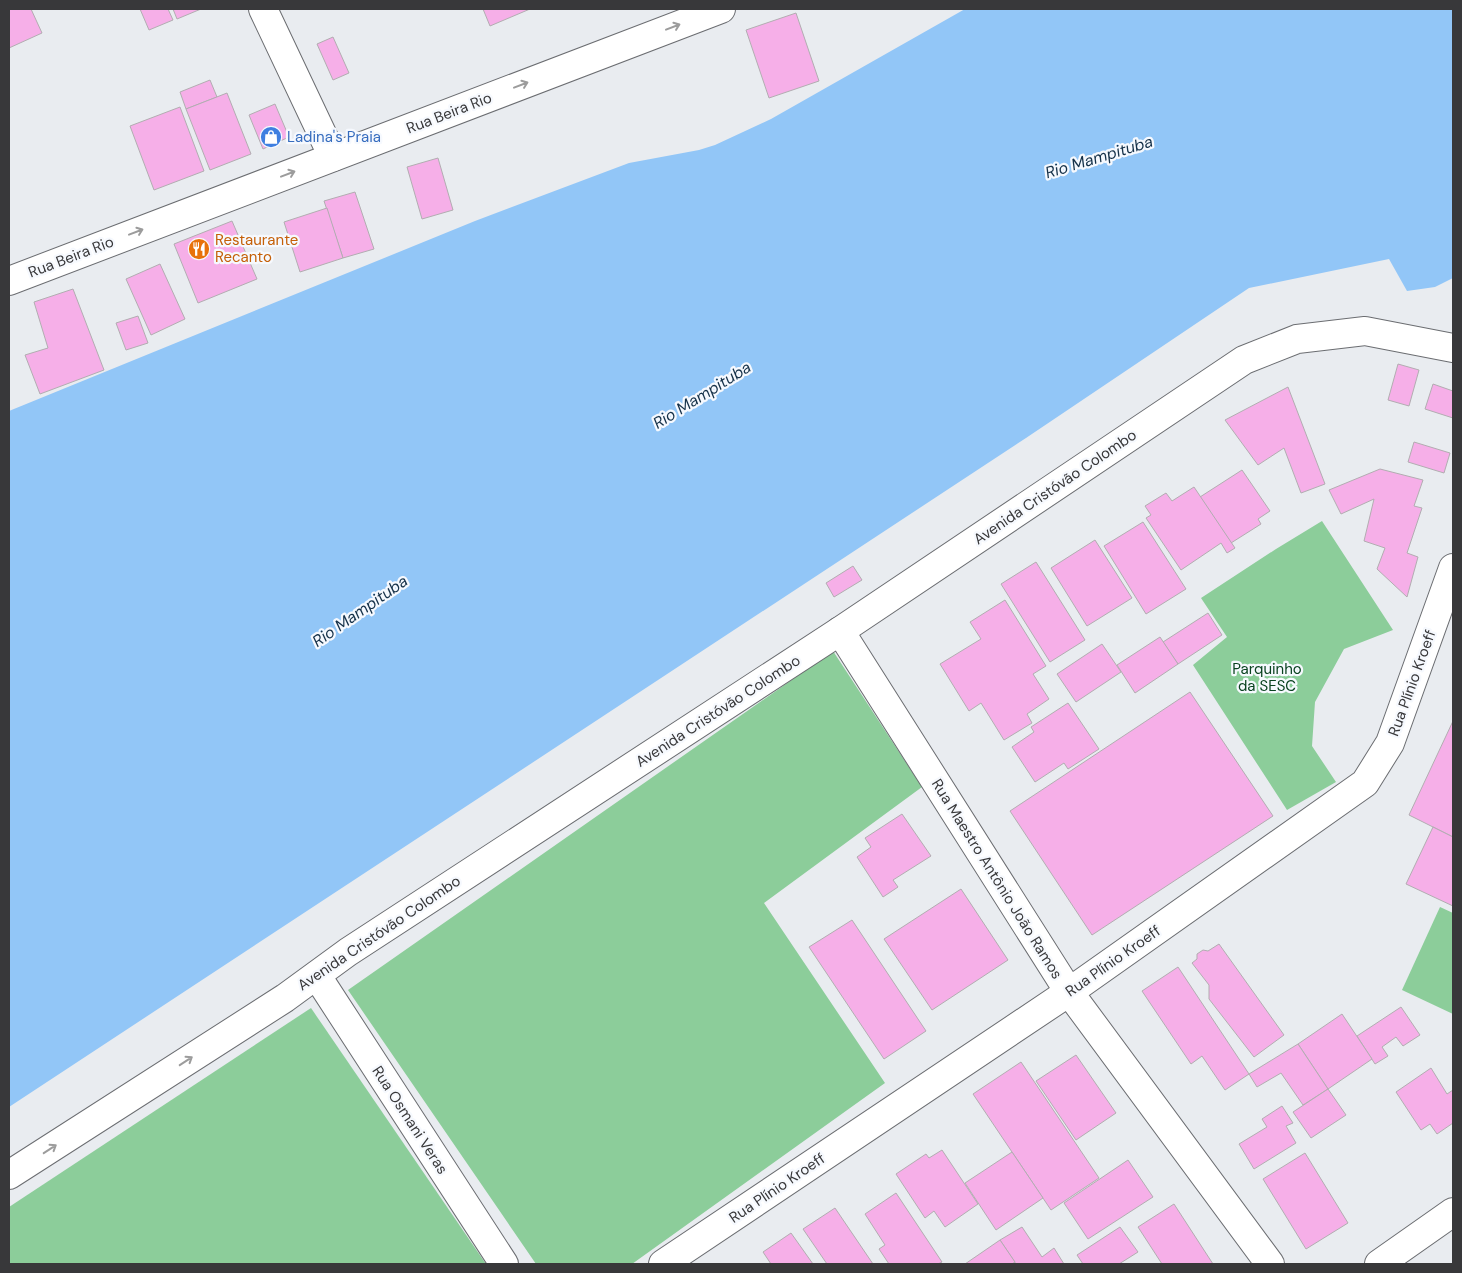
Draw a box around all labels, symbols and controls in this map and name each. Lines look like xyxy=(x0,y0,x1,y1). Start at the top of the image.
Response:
one-way arrow xyxy=(665,22,680,31)
one-way arrow xyxy=(513,80,528,89)
street label: Rua Beira Rio xyxy=(403,88,495,138)
shop icon: Ladina's Praia xyxy=(259,125,283,149)
place label: Ladina's Praia xyxy=(287,127,381,147)
water label: Rio Mampituba xyxy=(1042,131,1156,183)
one-way arrow xyxy=(279,169,295,178)
one-way arrow xyxy=(128,227,143,237)
place label: Restaurante Recanto xyxy=(215,230,298,267)
street label: Rua Beira Rio xyxy=(25,232,117,282)
restaurant icon: Restaurante Recanto xyxy=(187,237,211,261)
water label: Rio Mampituba xyxy=(649,356,755,434)
street label: Avenida Cristóvão Colombo xyxy=(970,425,1140,549)
water label: Rio Mampituba xyxy=(308,570,412,652)
street label: Rua Plínio Kroeff xyxy=(1383,627,1441,739)
street label: Avenida Cristóvão Colombo xyxy=(632,650,804,772)
park label: Parquinho da SESC xyxy=(1232,659,1302,696)
street label: Rua Maestro Antônio João Ramos xyxy=(927,775,1067,983)
street label: Avenida Cristóvão Colombo xyxy=(294,871,464,995)
street label: Rua Plínio Kroeff xyxy=(1061,921,1165,1001)
one-way arrow xyxy=(179,1056,193,1066)
street label: Rua Osmani Veras xyxy=(367,1062,453,1178)
one-way arrow xyxy=(42,1144,56,1154)
street label: Rua Plínio Kroeff xyxy=(725,1148,829,1228)

